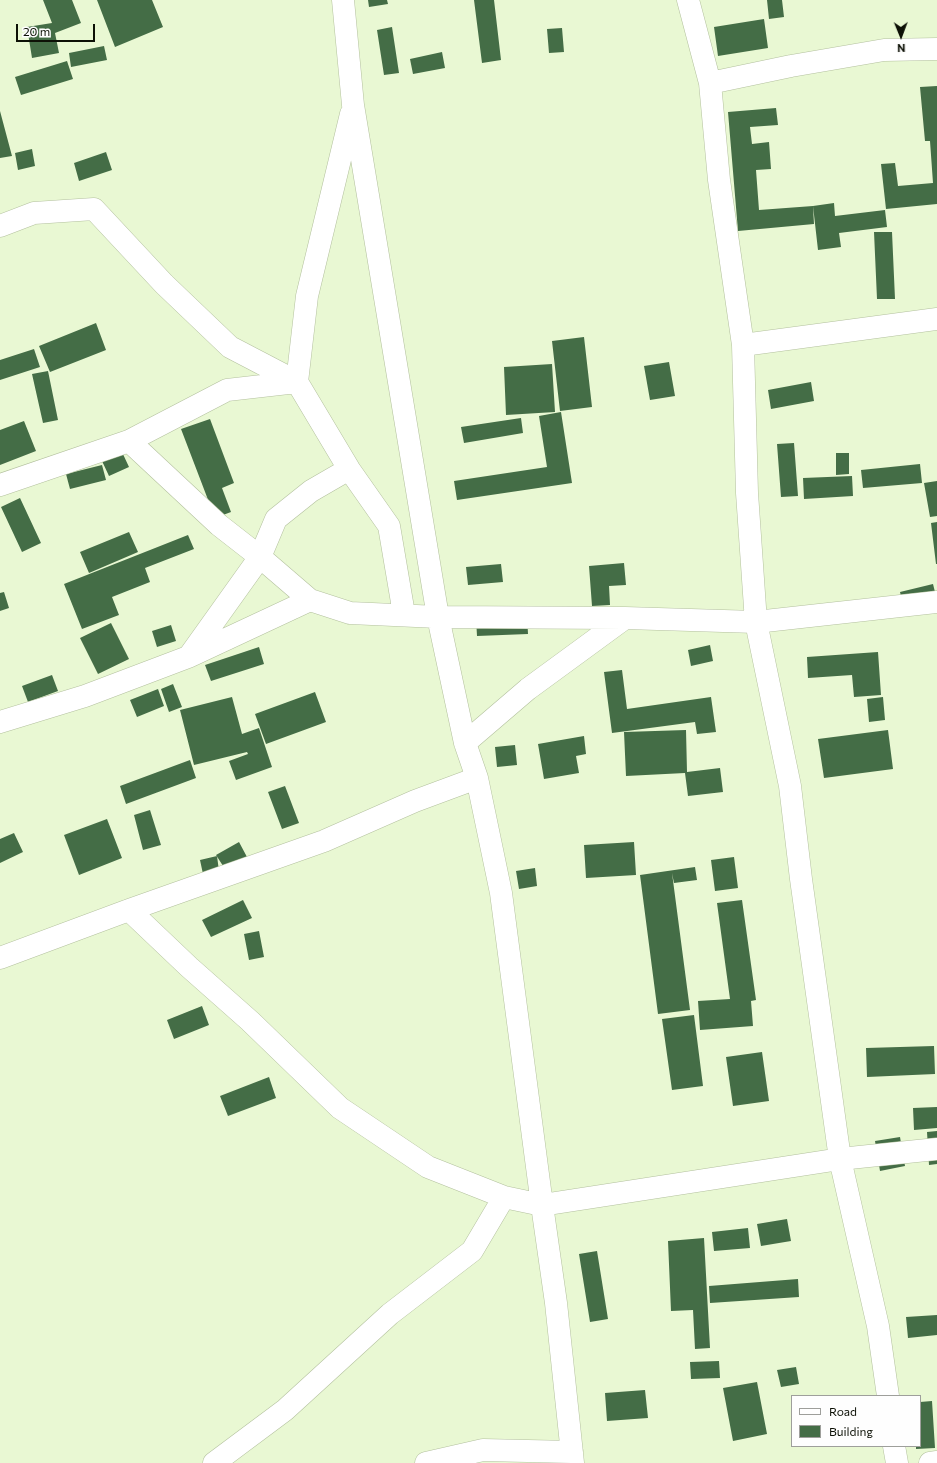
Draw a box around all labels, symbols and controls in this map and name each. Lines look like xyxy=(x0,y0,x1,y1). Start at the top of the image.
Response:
scale bar xyxy=(18,16,97,42)
north arrow xyxy=(881,16,921,56)
text: 20 m xyxy=(23,24,50,38)
text: N xyxy=(897,42,905,55)
legend xyxy=(791,1395,921,1447)
text: Road xyxy=(829,1404,857,1418)
text: Building xyxy=(829,1424,873,1438)

